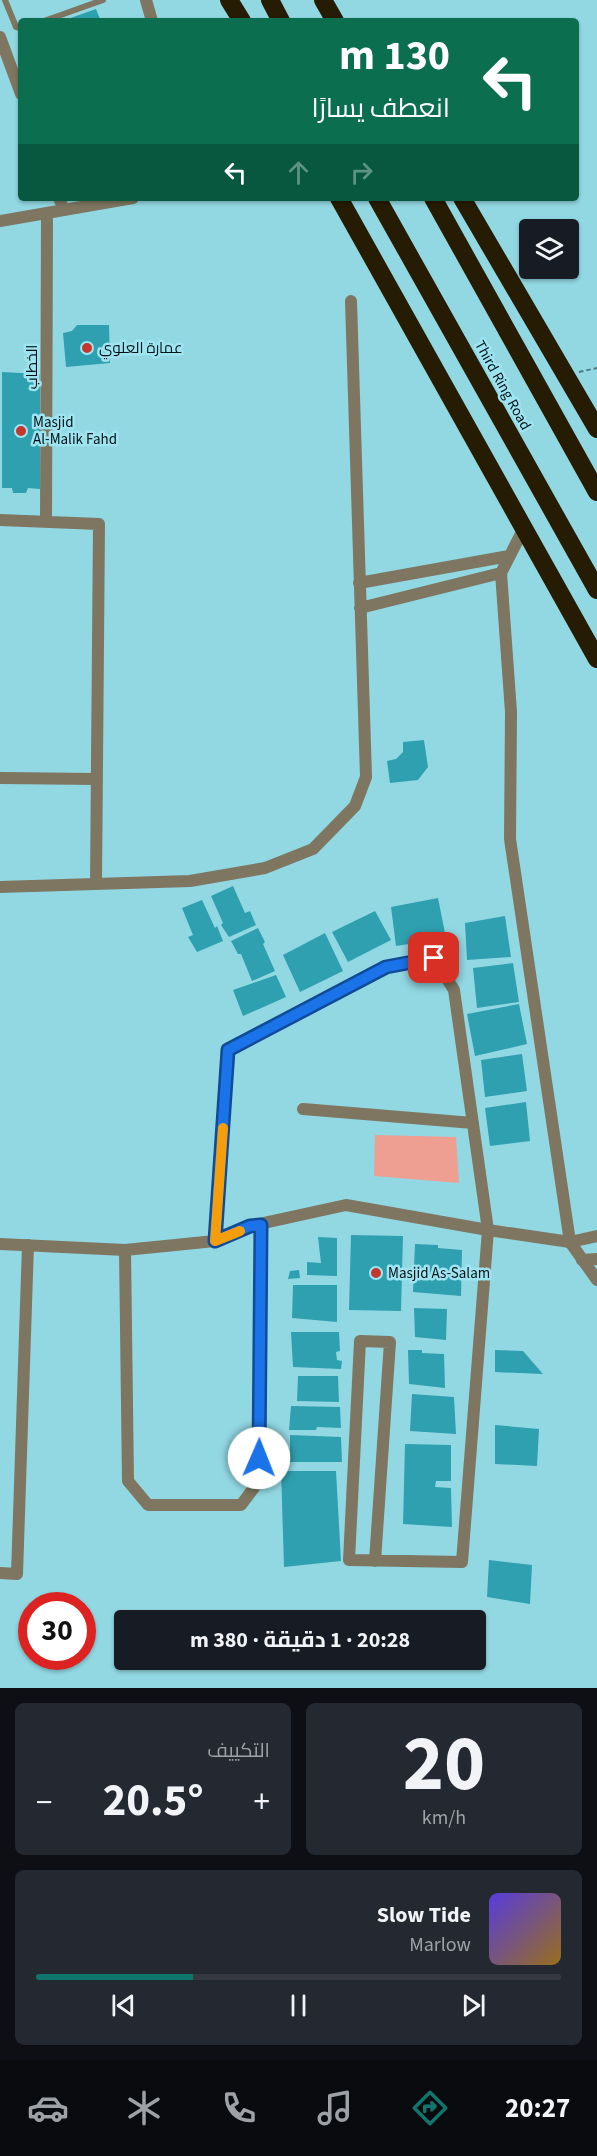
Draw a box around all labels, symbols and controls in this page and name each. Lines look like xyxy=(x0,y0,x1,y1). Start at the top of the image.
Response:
text: 130 m xyxy=(339,26,450,86)
icon: left xyxy=(471,42,549,120)
text: انعطف يسارًا xyxy=(311,89,450,128)
icon: left xyxy=(219,156,252,189)
icon: ahead xyxy=(282,156,315,189)
icon: right xyxy=(345,156,378,189)
map controls xyxy=(519,219,579,279)
button: layers xyxy=(519,219,579,279)
street label: Third Ring Road xyxy=(469,337,536,434)
place label: عمارة العلوي xyxy=(99,338,183,360)
marker: عمارة العلوي xyxy=(80,341,94,355)
street label: الخطاب xyxy=(22,345,43,389)
place label: Masjid Al-Malik Fahd xyxy=(33,412,117,450)
marker: Masjid Al-Malik Fahd xyxy=(14,424,28,438)
pin xyxy=(408,932,459,983)
icon: arrive xyxy=(417,941,450,974)
place label: Masjid As-Salam xyxy=(388,1263,490,1284)
marker: Masjid As-Salam xyxy=(369,1266,383,1280)
position arrow xyxy=(227,1426,291,1490)
speed limit sign: 30 xyxy=(18,1592,96,1670)
text: 20:28 · 1 دقيقة · 380 m xyxy=(190,1624,410,1656)
text: 20 xyxy=(403,1709,485,1820)
text: التكييف xyxy=(207,1737,270,1765)
text: 20.5° xyxy=(102,1769,204,1833)
text: − xyxy=(36,1779,52,1826)
text: + xyxy=(254,1779,270,1826)
text: km/h xyxy=(422,1804,466,1832)
text: Slow Tide xyxy=(377,1899,471,1931)
text: Marlow xyxy=(409,1931,471,1959)
icon: previous xyxy=(107,1989,140,2022)
icon: pause xyxy=(282,1989,315,2022)
icon: next xyxy=(457,1989,490,2022)
icon: car xyxy=(27,2087,69,2129)
icon: climate xyxy=(123,2087,165,2129)
icon: phone xyxy=(218,2087,260,2129)
icon: music xyxy=(314,2087,356,2129)
icon: directions xyxy=(409,2087,451,2129)
text: 20:27 xyxy=(505,2089,570,2128)

